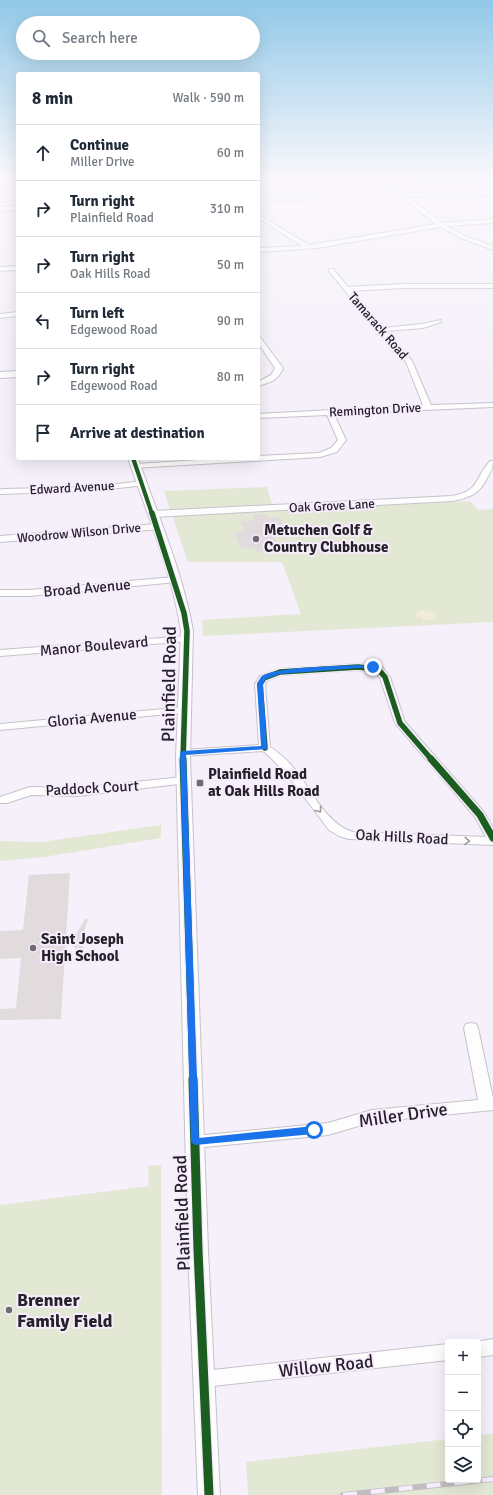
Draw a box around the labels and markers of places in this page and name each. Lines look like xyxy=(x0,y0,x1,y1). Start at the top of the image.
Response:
place label: Metuchen Golf & Country Clubhouse xyxy=(264,521,388,556)
marker: Metuchen Golf & Country Clubhouse xyxy=(251,534,261,544)
place label: Plainfield Road at Oak Hills Road xyxy=(208,765,320,800)
marker: Plainfield Road at Oak Hills Road xyxy=(195,778,205,788)
place label: Saint Joseph High School xyxy=(41,930,124,965)
marker: Saint Joseph High School xyxy=(28,943,38,953)
place label: Brenner Family Field xyxy=(17,1289,113,1332)
marker: Brenner Family Field xyxy=(4,1305,14,1315)

